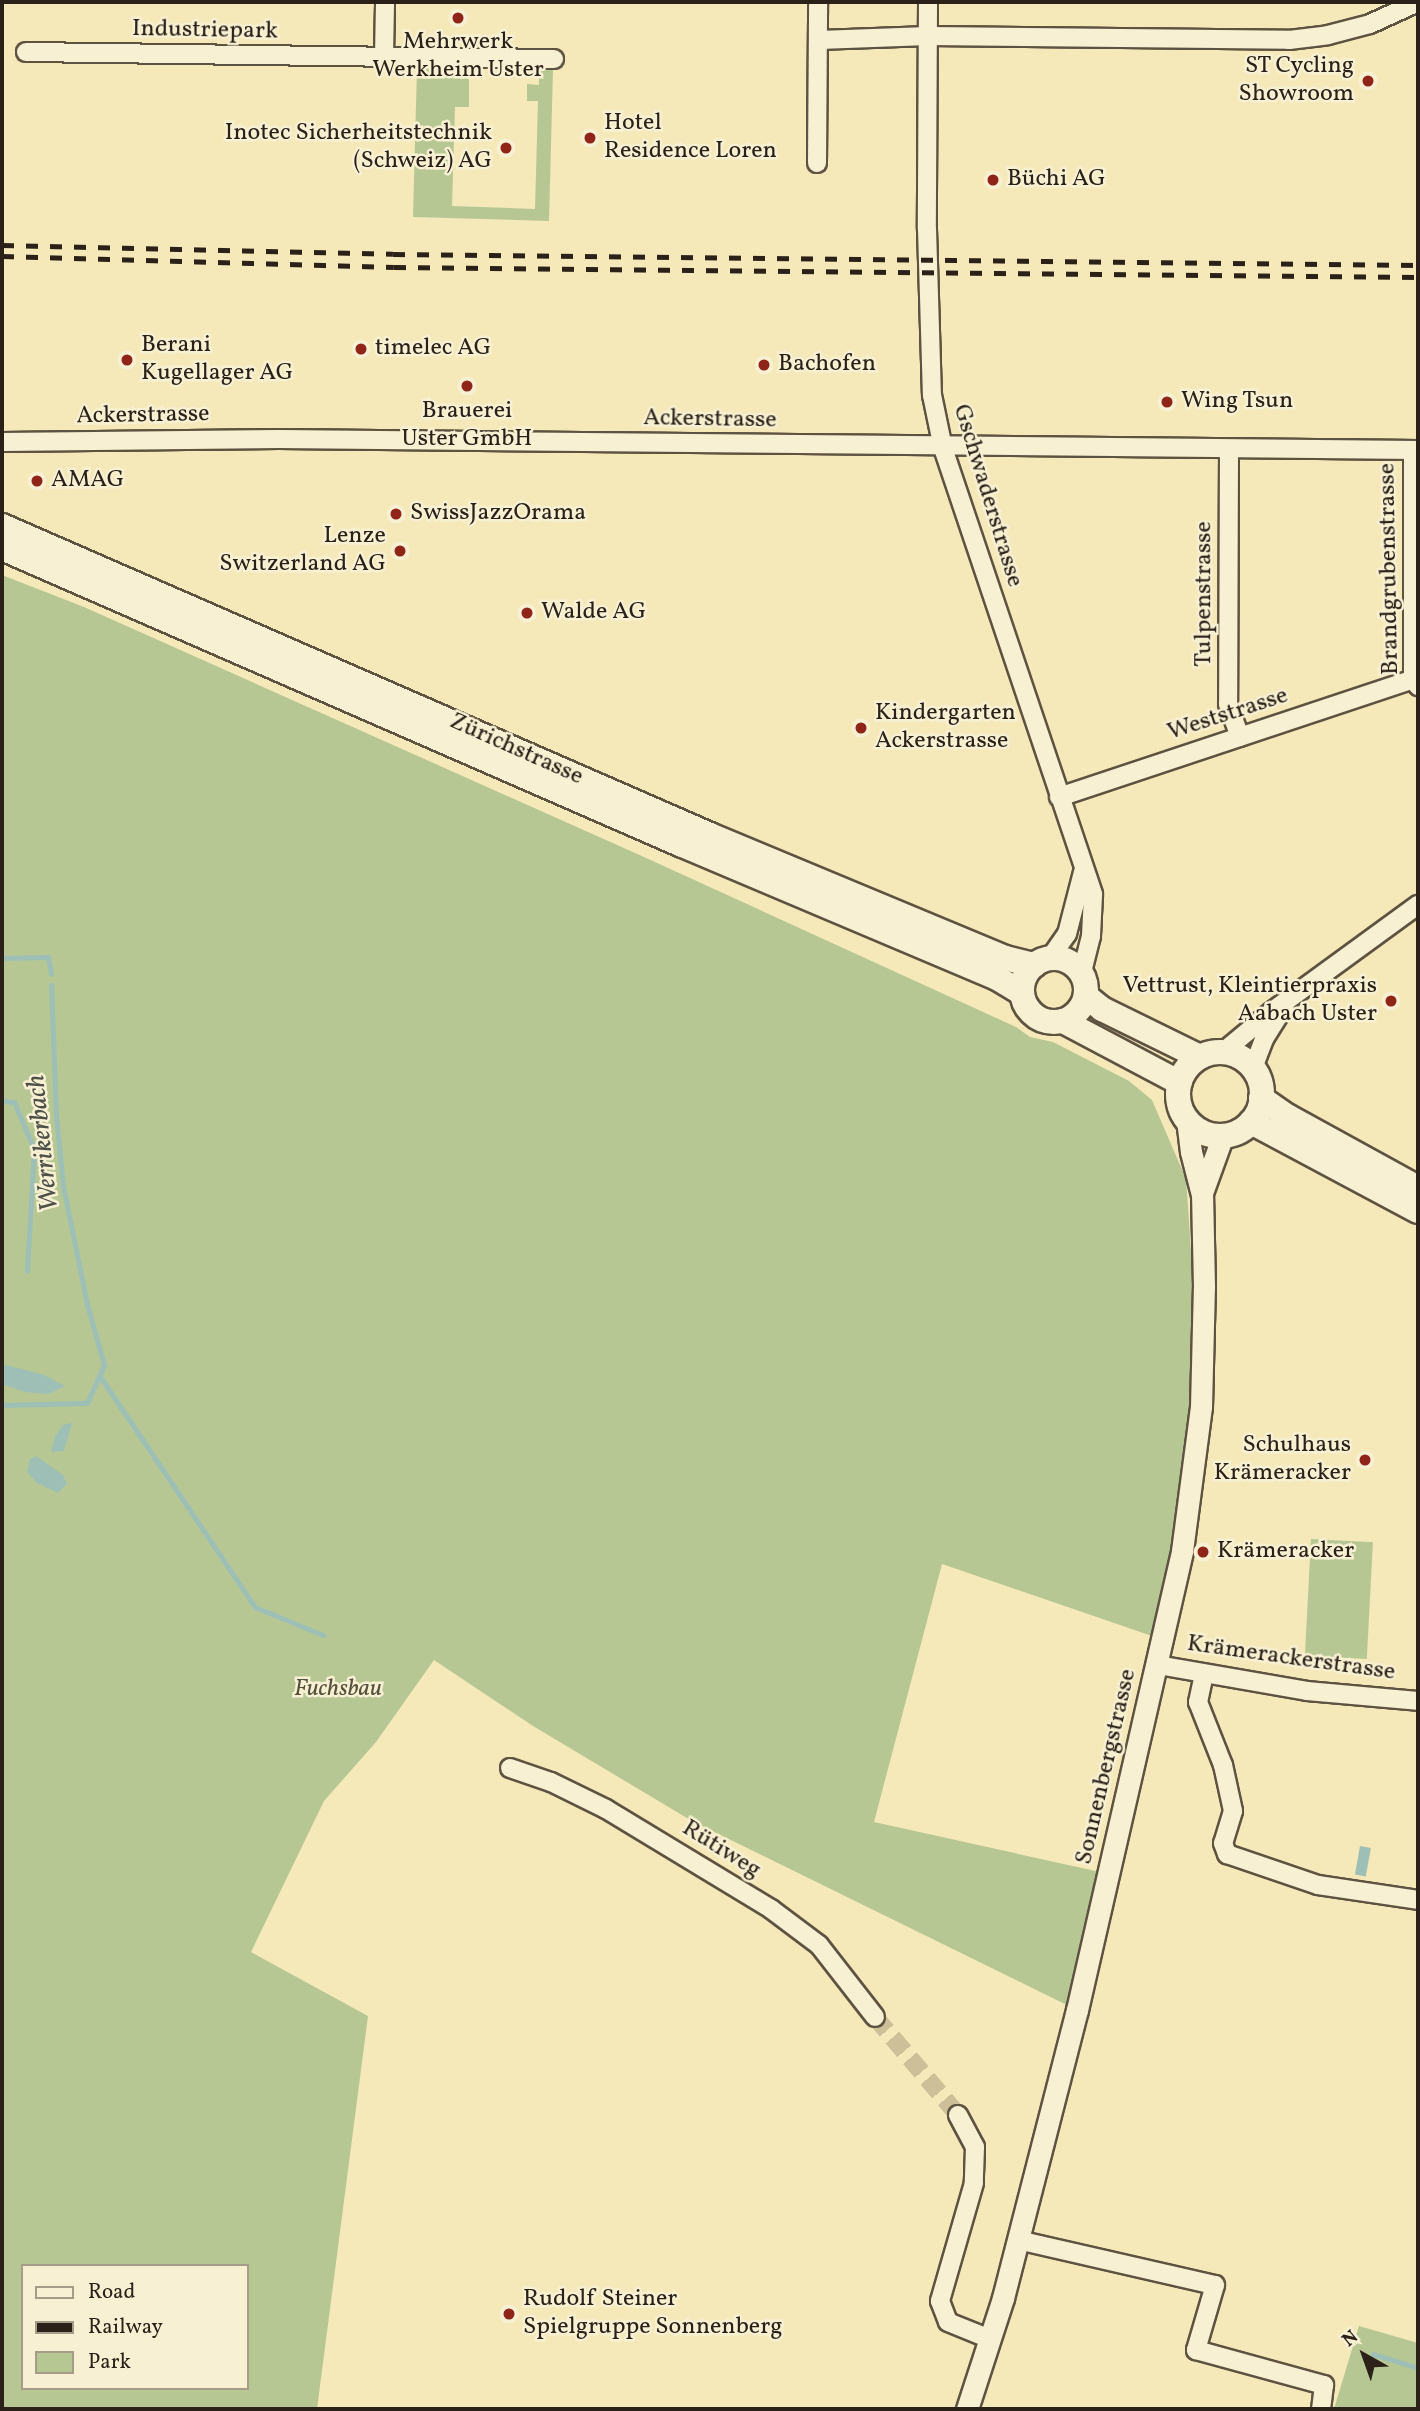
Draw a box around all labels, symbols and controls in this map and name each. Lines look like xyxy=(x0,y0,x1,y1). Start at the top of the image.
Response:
marker: Mehrwerk Werkheim Uster xyxy=(450,10,466,26)
street label: Industriepark xyxy=(132,15,278,47)
place label: Mehrwerk Werkheim Uster xyxy=(372,29,544,85)
place label: ST Cycling Showroom xyxy=(1239,53,1354,109)
marker: ST Cycling Showroom xyxy=(1360,73,1376,89)
place label: Hotel Residence Loren xyxy=(604,110,777,166)
place label: Inotec Sicherheitstechnik (Schweiz) AG xyxy=(225,120,492,176)
marker: Hotel Residence Loren xyxy=(582,130,598,146)
marker: Inotec Sicherheitstechnik (Schweiz) AG xyxy=(498,140,514,156)
place label: Büchi AG xyxy=(1007,166,1106,194)
marker: Büchi AG xyxy=(985,172,1001,188)
place label: Berani Kugellager AG xyxy=(141,332,293,388)
place label: timelec AG xyxy=(375,335,491,363)
marker: timelec AG xyxy=(353,341,369,357)
place label: Bachofen xyxy=(778,351,876,379)
marker: Berani Kugellager AG xyxy=(119,352,135,368)
marker: Bachofen xyxy=(756,357,772,373)
marker: Brauerei Uster GmbH xyxy=(459,378,475,394)
place label: Wing Tsun xyxy=(1181,388,1294,416)
marker: Wing Tsun xyxy=(1159,394,1175,410)
place label: Brauerei Uster GmbH xyxy=(402,398,532,454)
street label: Ackerstrasse xyxy=(76,400,210,432)
street label: Gschwaderstrasse xyxy=(946,401,1028,591)
street label: Ackerstrasse xyxy=(643,404,777,436)
street label: Brandgrubenstrasse xyxy=(1374,463,1406,675)
place label: AMAG xyxy=(51,467,124,495)
marker: AMAG xyxy=(29,473,45,489)
place label: SwissJazzOrama xyxy=(410,500,586,528)
marker: SwissJazzOrama xyxy=(388,506,404,522)
street label: Tulpenstrasse xyxy=(1191,521,1219,667)
place label: Lenze Switzerland AG xyxy=(219,523,386,579)
marker: Lenze Switzerland AG xyxy=(392,543,408,559)
place label: Walde AG xyxy=(541,599,646,627)
marker: Walde AG xyxy=(519,605,535,621)
street label: Weststrasse xyxy=(1164,682,1292,748)
place label: Kindergarten Ackerstrasse xyxy=(875,700,1016,756)
street label: Zürichstrasse xyxy=(445,708,587,792)
marker: Kindergarten Ackerstrasse xyxy=(853,720,869,736)
place label: Vettrust, Kleintierpraxis Aabach Uster xyxy=(1123,973,1377,1029)
marker: Vettrust, Kleintierpraxis Aabach Uster xyxy=(1383,993,1399,1009)
water label: Werrikerbach xyxy=(21,1073,67,1213)
place label: Schulhaus Krämeracker xyxy=(1214,1432,1351,1488)
marker: Schulhaus Krämeracker xyxy=(1357,1452,1373,1468)
place label: Krämeracker xyxy=(1217,1538,1354,1566)
marker: Krämeracker xyxy=(1195,1544,1211,1560)
street label: Krämerackerstrasse xyxy=(1185,1630,1397,1688)
street label: Sonnenbergstrasse xyxy=(1070,1666,1144,1868)
park label: Fuchsbau xyxy=(294,1676,382,1704)
street label: Rütiweg xyxy=(676,1815,766,1885)
legend xyxy=(21,2264,248,2390)
text: Road xyxy=(88,2278,135,2307)
place label: Rudolf Steiner Spielgruppe Sonnenberg xyxy=(523,2286,783,2342)
marker: Rudolf Steiner Spielgruppe Sonnenberg xyxy=(501,2306,517,2322)
text: Railway xyxy=(88,2313,163,2342)
north arrow xyxy=(1329,2320,1399,2390)
text: N xyxy=(1337,2325,1364,2353)
text: Park xyxy=(88,2348,131,2377)

